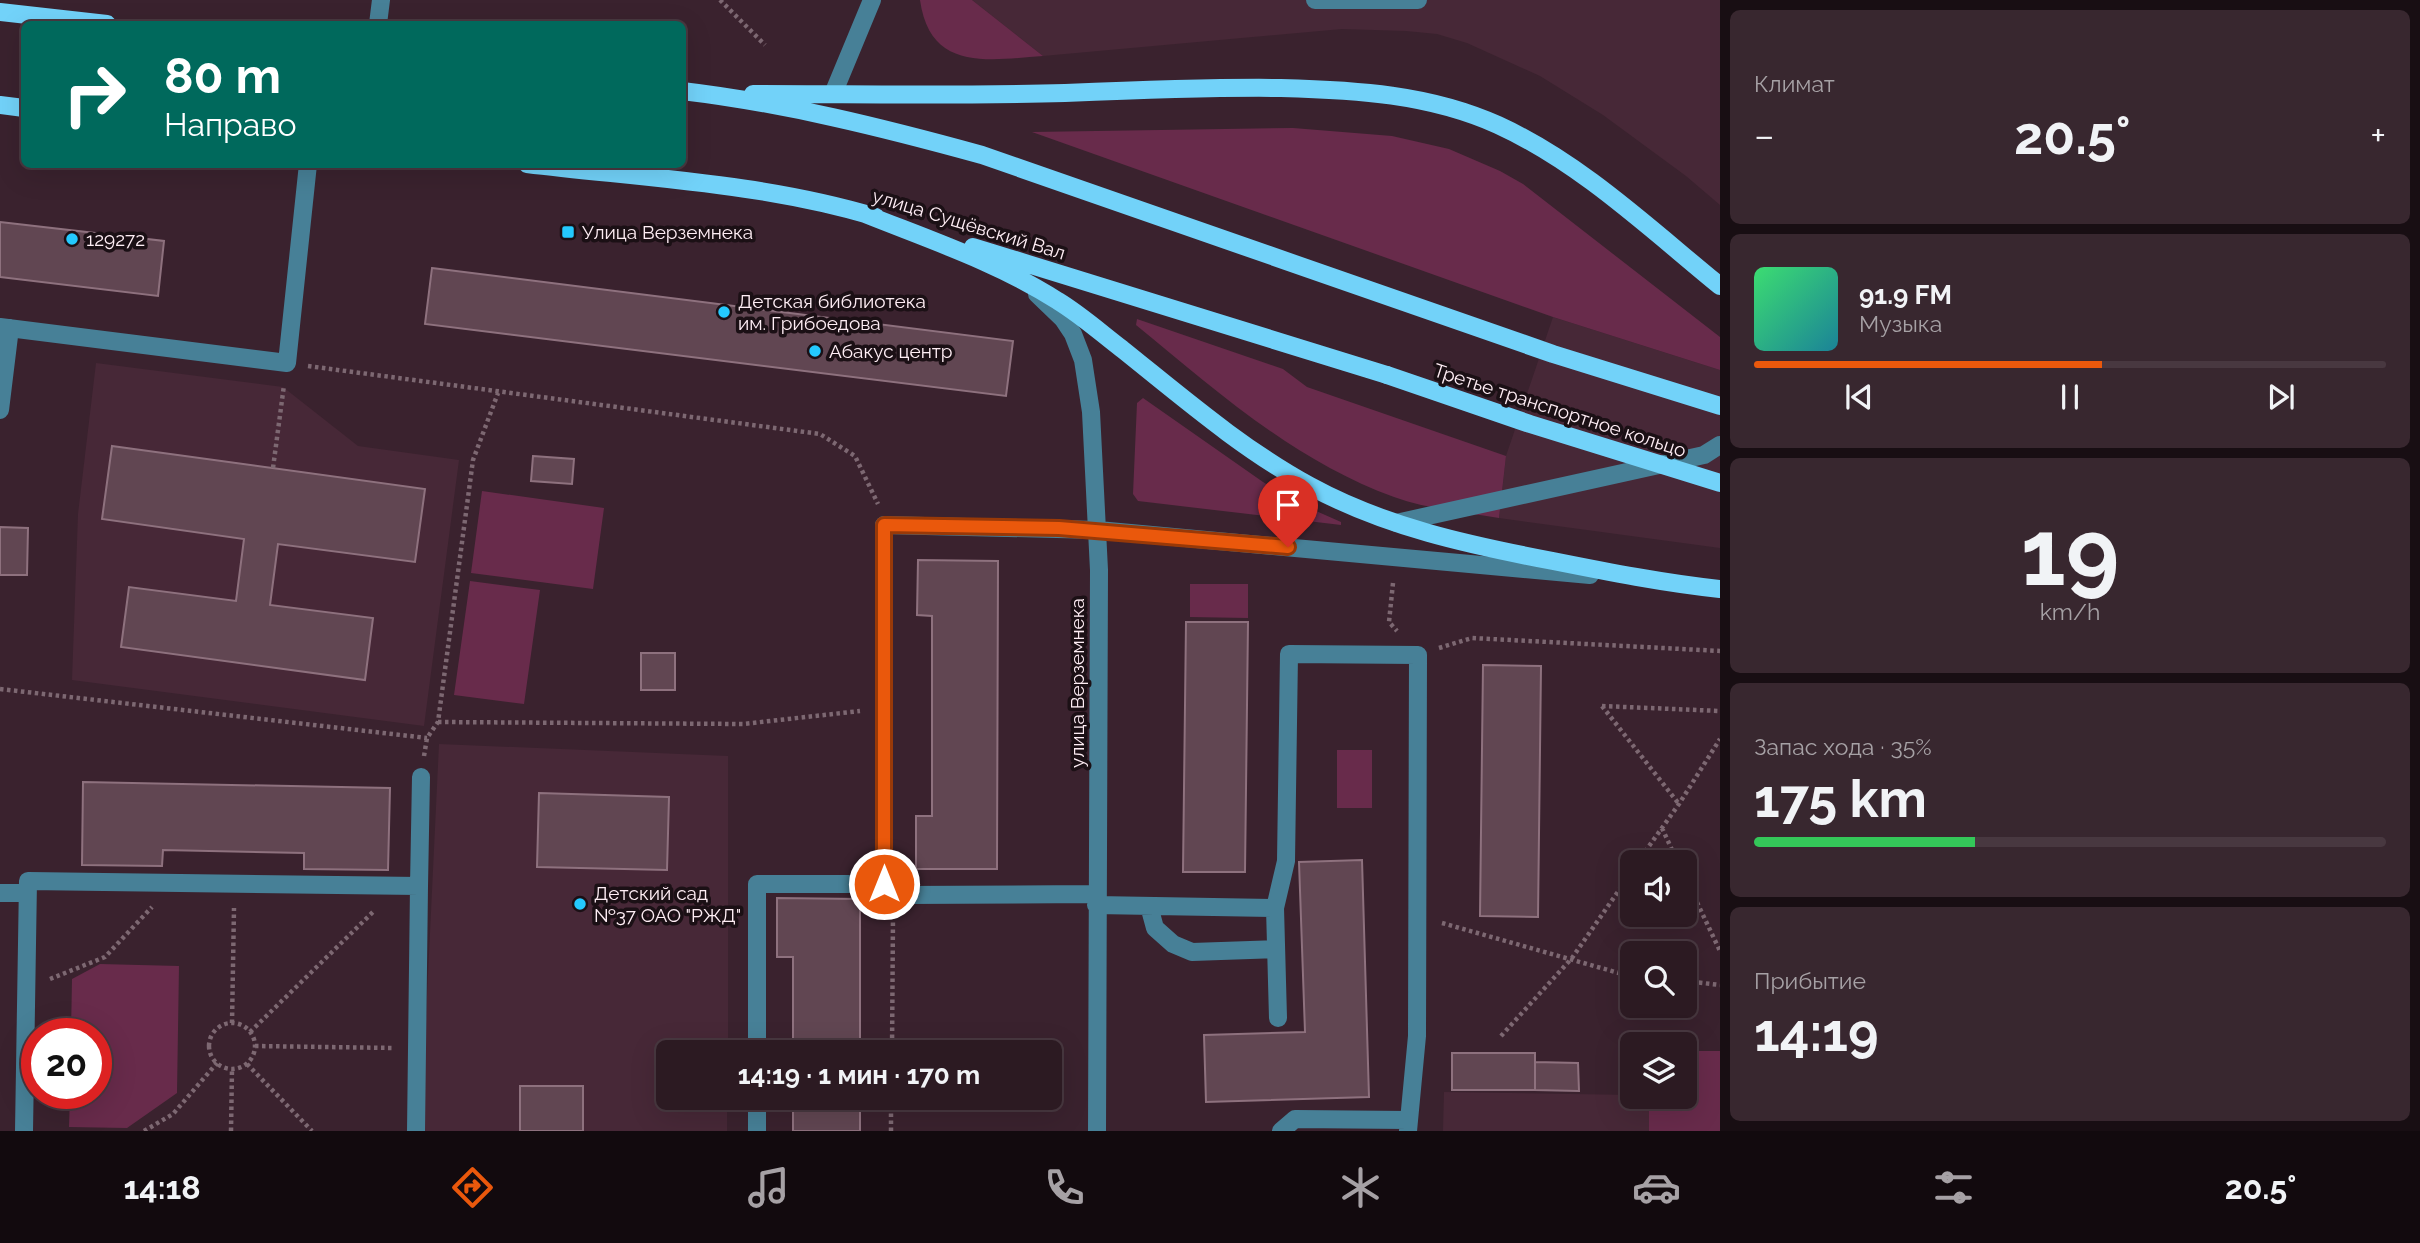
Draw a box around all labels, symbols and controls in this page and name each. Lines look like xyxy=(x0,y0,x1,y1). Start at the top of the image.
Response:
text: 80 m xyxy=(164,47,281,104)
icon: right xyxy=(49,49,140,140)
text: Климат xyxy=(1754,70,1835,97)
text: 20.5° xyxy=(2014,105,2131,166)
text: Направо xyxy=(164,106,296,143)
text: − xyxy=(1754,113,1774,158)
text: + xyxy=(2370,113,2386,158)
street label: улица Сущёвский Вал xyxy=(870,184,1068,264)
place label: Улица Верземнека xyxy=(582,221,753,243)
marker: Улица Верземнека xyxy=(560,224,576,240)
place label: 129272 xyxy=(86,228,145,250)
marker: 129272 xyxy=(64,231,80,247)
text: 91.9 FM xyxy=(1859,280,1952,310)
place label: Детская библиотека им. Грибоедова xyxy=(738,290,926,334)
marker: Детская библиотека им. Грибоедова xyxy=(716,304,732,320)
text: Музыка xyxy=(1859,310,1942,337)
place label: Абакус центр xyxy=(829,340,953,362)
marker: Абакус центр xyxy=(807,343,823,359)
street label: Третье транспортное кольцо xyxy=(1431,359,1689,461)
icon: previous xyxy=(1840,378,1878,416)
icon: pause xyxy=(2051,378,2089,416)
icon: next xyxy=(2262,378,2300,416)
pin xyxy=(1258,475,1318,547)
icon: arrive xyxy=(1269,486,1307,524)
text: 19 xyxy=(2021,499,2119,606)
street label: улица Верземнека xyxy=(1066,598,1088,768)
text: km/h xyxy=(2040,598,2100,625)
text: Запас хода · 35% xyxy=(1754,733,1932,760)
text: 175 km xyxy=(1754,768,1927,829)
position arrow xyxy=(847,847,921,921)
map controls xyxy=(1620,850,1697,1109)
button: sound xyxy=(1620,850,1697,927)
place label: Детский сад №37 ОАО "РЖД" xyxy=(594,882,741,926)
marker: Детский сад №37 ОАО "РЖД" xyxy=(572,896,588,912)
button: search xyxy=(1620,941,1697,1018)
text: Прибытие xyxy=(1754,967,1866,994)
text: 14:19 xyxy=(1754,1002,1879,1063)
speed limit sign: 20 xyxy=(21,1018,112,1109)
button: layers xyxy=(1620,1032,1697,1109)
text: 14:19 · 1 мин · 170 m xyxy=(738,1060,980,1090)
icon: directions xyxy=(448,1163,497,1212)
icon: music xyxy=(744,1163,793,1212)
icon: phone xyxy=(1040,1163,1089,1212)
icon: climate xyxy=(1336,1163,1385,1212)
icon: car xyxy=(1632,1163,1681,1212)
icon: filters xyxy=(1929,1163,1978,1212)
text: 14:18 xyxy=(124,1169,201,1206)
text: 20.5° xyxy=(2225,1169,2296,1206)

